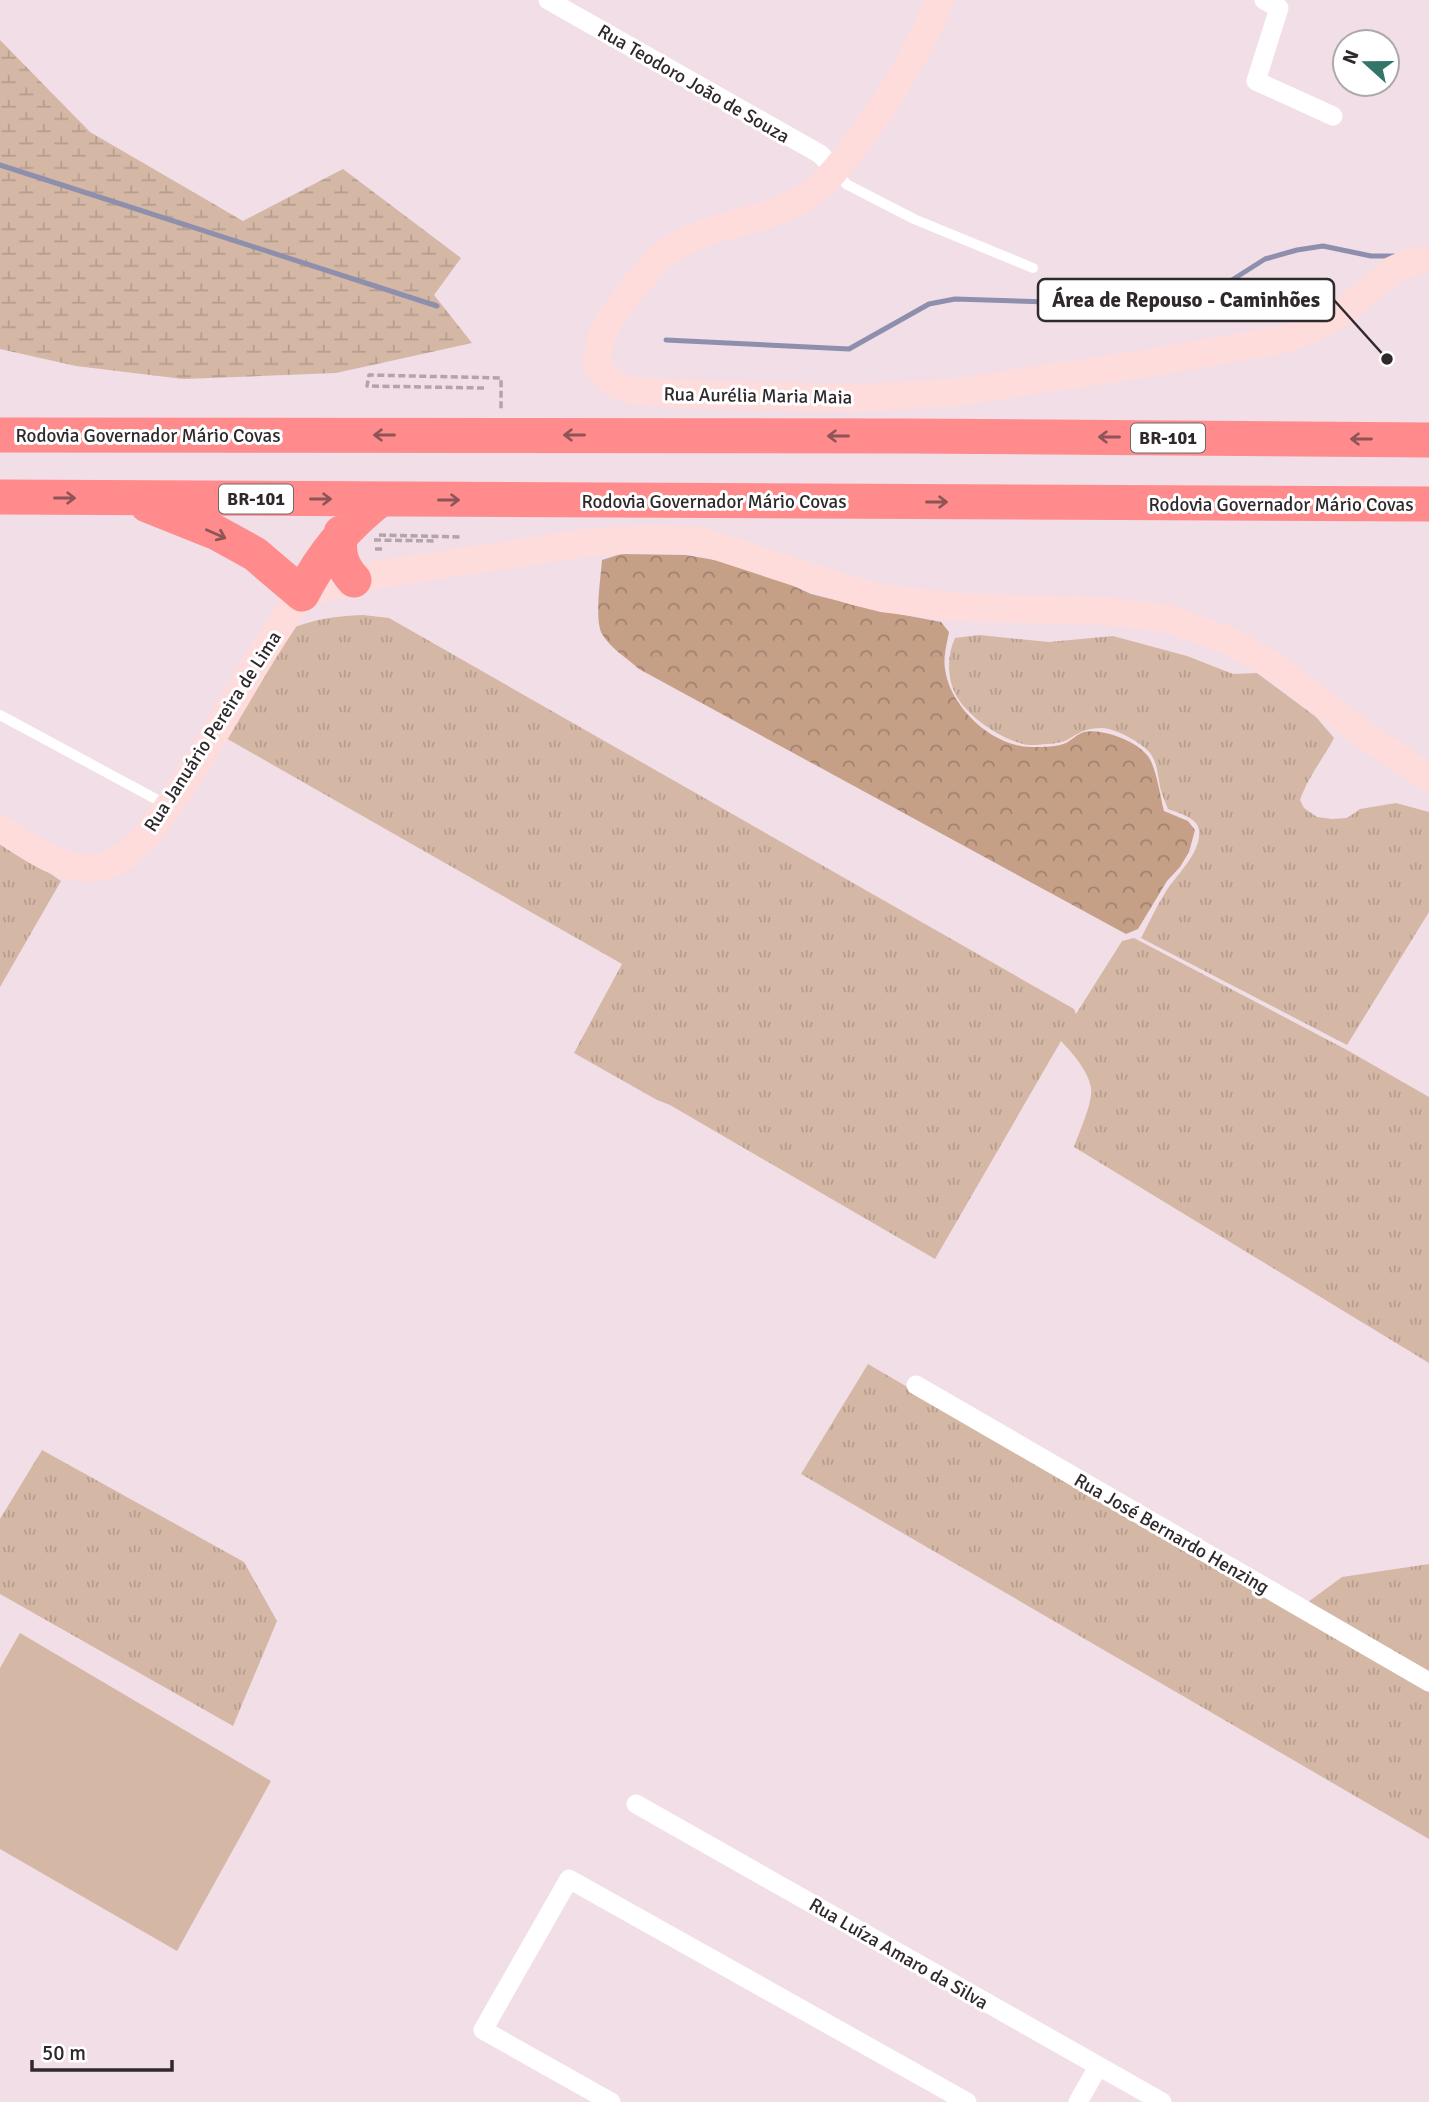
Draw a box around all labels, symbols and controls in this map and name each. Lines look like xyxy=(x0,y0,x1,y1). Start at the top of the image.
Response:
street label: Rua Teodoro João de Souza xyxy=(593,19,794,149)
north arrow xyxy=(1331,28,1401,98)
text: N xyxy=(1337,47,1365,68)
callout: Área de Repouso - Caminhões xyxy=(1038,279,1334,321)
text: Área de Repouso - Caminhões xyxy=(1052,286,1320,313)
street label: Rua Aurélia Maria Maia xyxy=(663,382,853,410)
street label: Rodovia Governador Mário Covas xyxy=(15,424,281,448)
road number: BR-101 xyxy=(1131,424,1205,452)
one-way arrow xyxy=(373,428,396,442)
one-way arrow xyxy=(562,428,585,442)
one-way arrow xyxy=(827,429,850,443)
one-way arrow xyxy=(1098,430,1121,444)
one-way arrow xyxy=(1350,432,1373,446)
road number: BR-101 xyxy=(219,485,293,514)
street label: Rodovia Governador Mário Covas xyxy=(581,490,847,514)
one-way arrow xyxy=(54,491,77,505)
one-way arrow xyxy=(310,492,333,506)
one-way arrow xyxy=(437,493,460,507)
street label: Rodovia Governador Mário Covas xyxy=(1148,493,1414,517)
one-way arrow xyxy=(925,495,948,509)
one-way arrow xyxy=(205,528,226,541)
street label: Rua Januário Pereira de Lima xyxy=(139,627,287,837)
street label: Rua José Bernardo Henzing xyxy=(1070,1468,1273,1600)
street label: Rua Luíza Amaro da Silva xyxy=(805,1893,992,2015)
scale bar xyxy=(32,2028,172,2072)
text: 50 m xyxy=(42,2040,86,2066)

